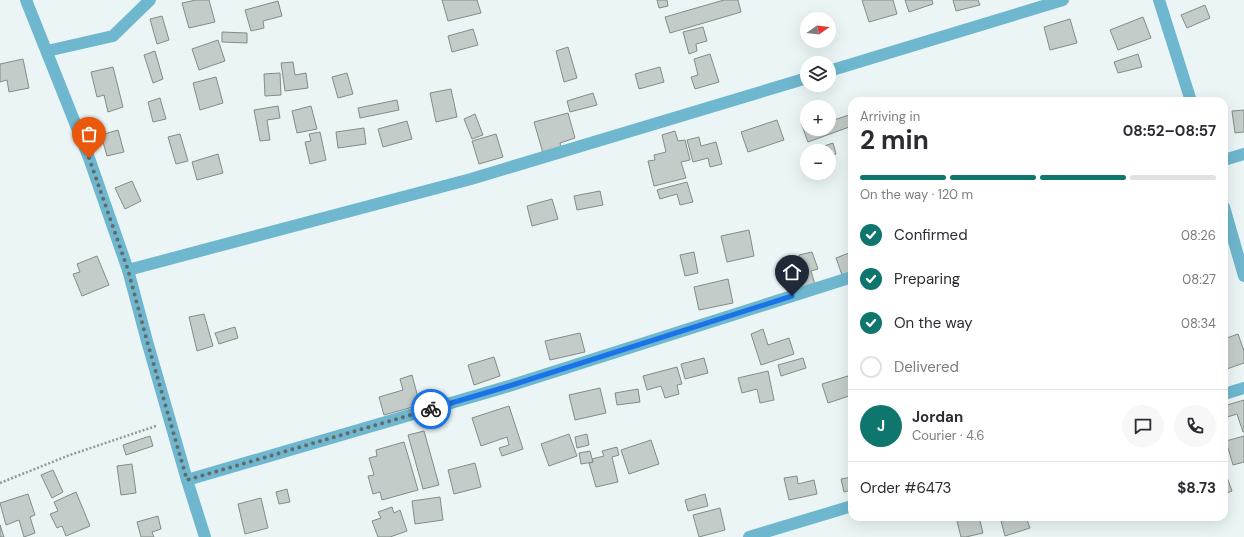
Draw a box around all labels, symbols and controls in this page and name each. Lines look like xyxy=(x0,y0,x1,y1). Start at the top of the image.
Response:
north arrow xyxy=(800,12,836,48)
map controls xyxy=(800,12,836,180)
button: layers xyxy=(800,56,836,92)
button: + xyxy=(800,100,836,136)
text: Arriving in xyxy=(860,108,920,125)
pin xyxy=(72,117,106,158)
text: 08:52–08:57 xyxy=(1123,121,1216,141)
icon: bag xyxy=(78,123,100,145)
text: 2 min xyxy=(860,123,929,157)
button: − xyxy=(800,144,836,180)
text: On the way · 120 m xyxy=(860,186,973,203)
icon: check xyxy=(860,224,882,246)
text: Confirmed xyxy=(894,225,968,245)
text: 08:26 xyxy=(1181,227,1216,244)
pin xyxy=(775,255,809,296)
icon: home xyxy=(781,261,803,283)
icon: check xyxy=(860,268,882,290)
text: Preparing xyxy=(894,269,960,289)
text: 08:27 xyxy=(1182,271,1216,288)
icon: check xyxy=(860,312,882,334)
text: On the way xyxy=(894,313,973,333)
text: 08:34 xyxy=(1181,315,1216,332)
text: Delivered xyxy=(894,357,959,377)
courier xyxy=(411,389,451,429)
icon: bike xyxy=(420,398,442,420)
button: chat xyxy=(1122,405,1164,447)
button: phone xyxy=(1174,405,1216,447)
text: Jordan xyxy=(912,407,963,427)
text: J xyxy=(877,416,885,436)
text: Courier · 4.6 xyxy=(912,427,984,444)
text: Order #6473 xyxy=(860,478,951,498)
text: $8.73 xyxy=(1177,478,1216,498)

